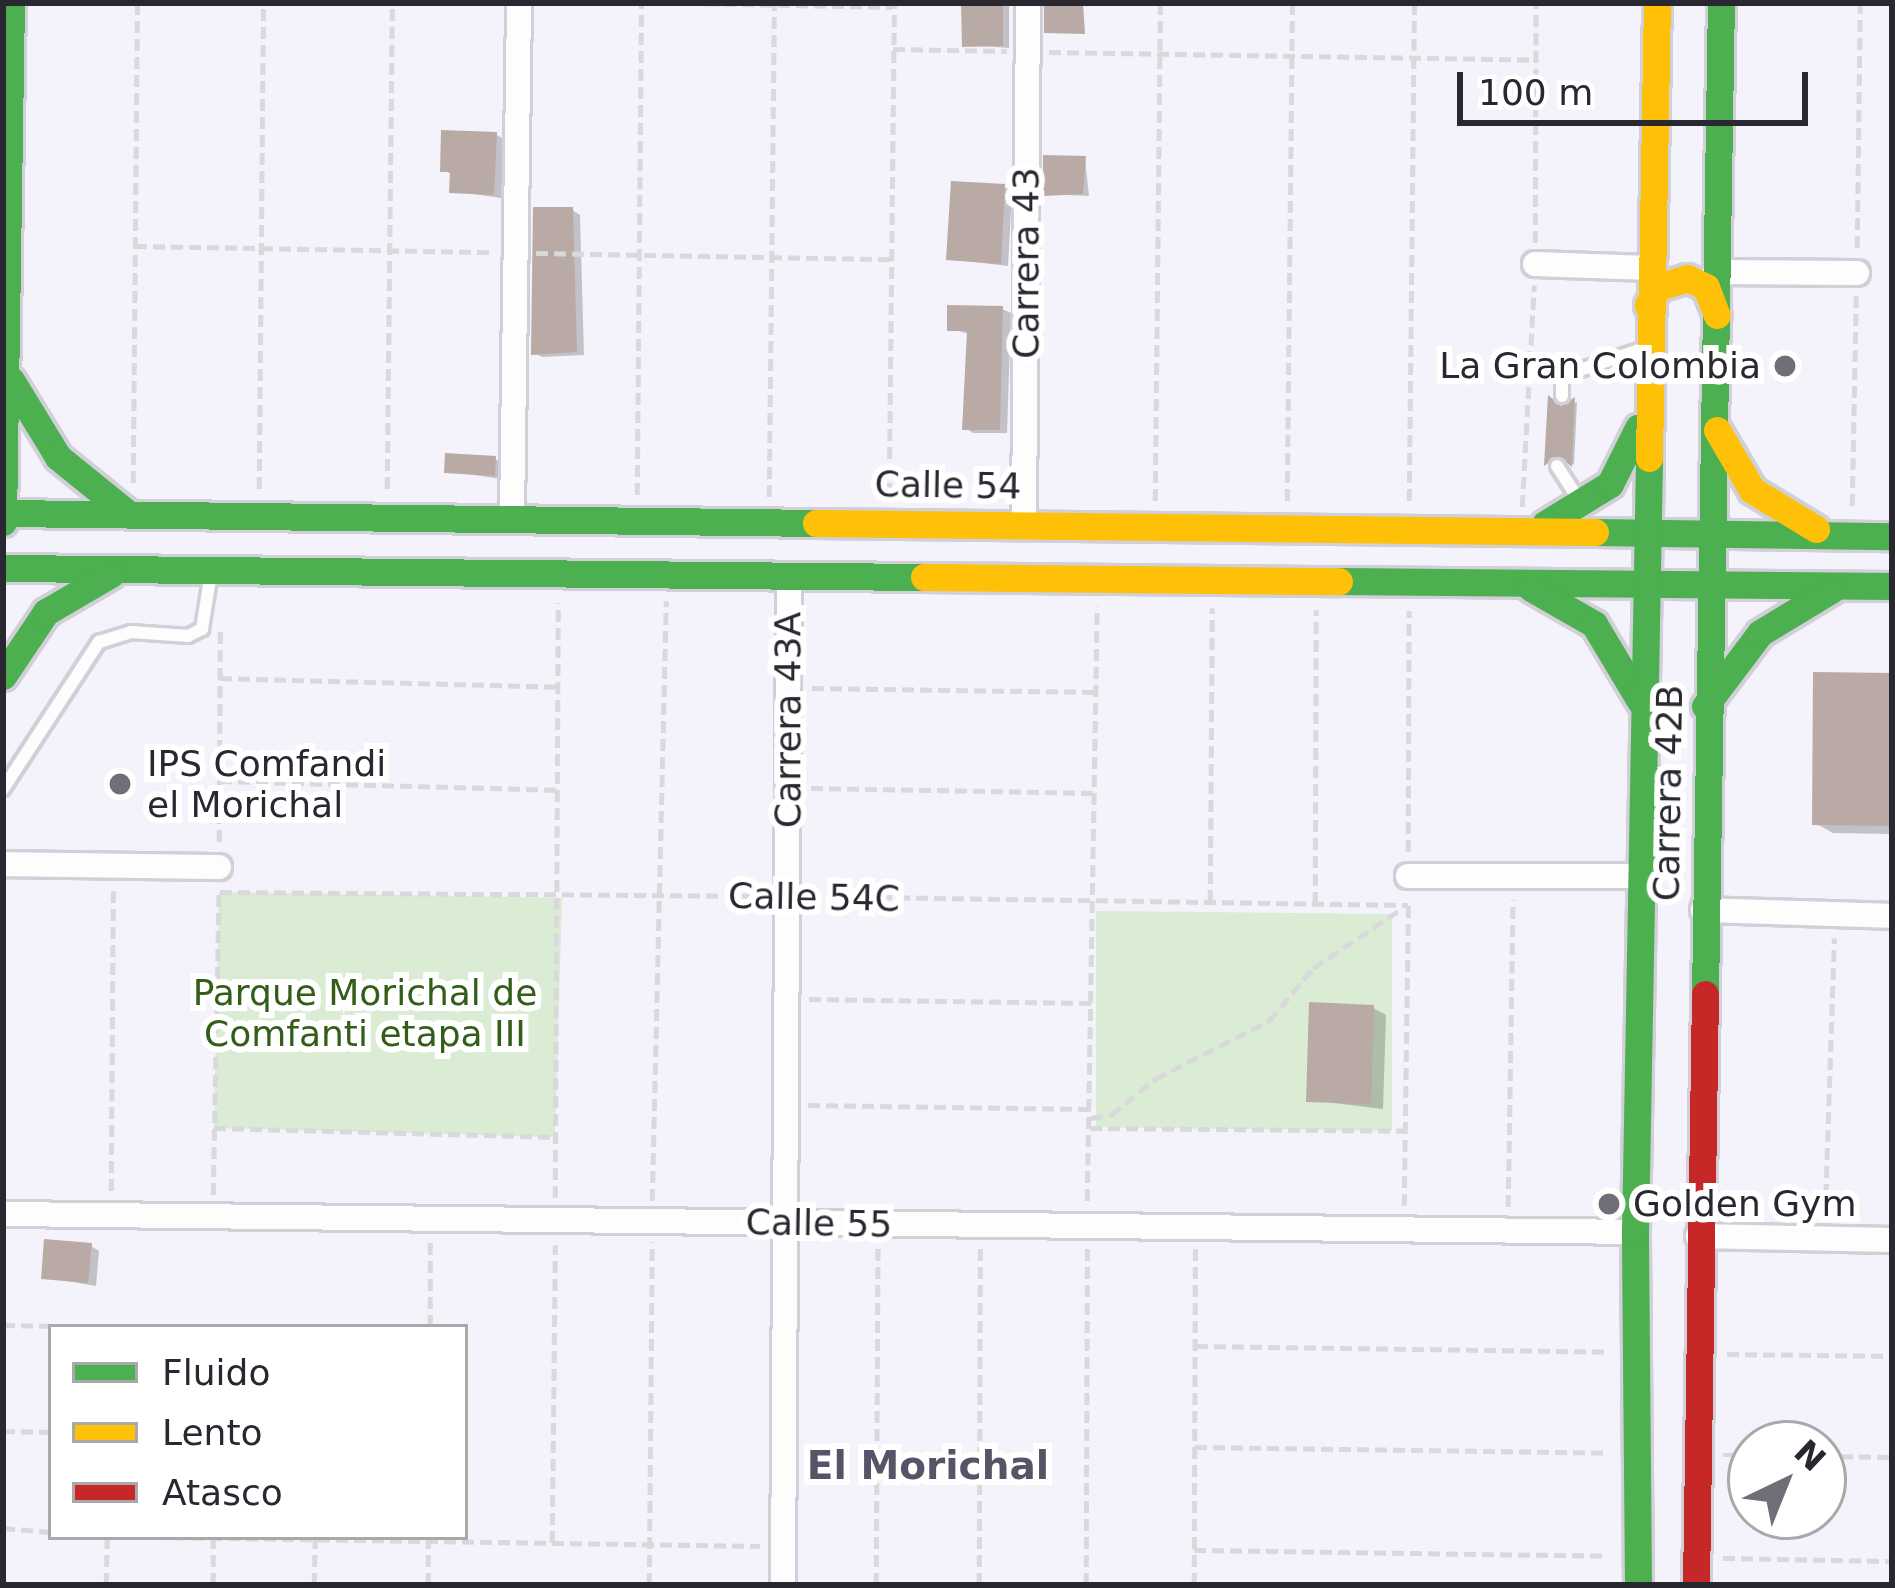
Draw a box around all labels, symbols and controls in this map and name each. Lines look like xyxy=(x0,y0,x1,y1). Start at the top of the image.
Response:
scale bar xyxy=(1463,48,1814,122)
text: 100 m xyxy=(1478,72,1593,113)
street label: Carrera 43 xyxy=(1004,167,1048,359)
place label: La Gran Colombia xyxy=(1439,344,1761,388)
marker: La Gran Colombia xyxy=(1772,353,1798,379)
street label: Calle 54 xyxy=(874,462,1022,508)
street label: Carrera 43A xyxy=(766,612,810,828)
street label: Carrera 42B xyxy=(1645,684,1691,902)
place label: IPS Comfandi el Morichal xyxy=(147,741,386,826)
marker: IPS Comfandi el Morichal xyxy=(104,768,136,800)
street label: Calle 54C xyxy=(728,874,900,920)
park label: Parque Morichal de Comfanti etapa III xyxy=(193,970,537,1055)
place label: Golden Gym xyxy=(1633,1182,1856,1226)
marker: Golden Gym xyxy=(1596,1191,1622,1217)
street label: Calle 55 xyxy=(745,1200,893,1246)
legend xyxy=(48,1324,468,1540)
text: Fluido xyxy=(162,1352,270,1393)
text: Lento xyxy=(162,1412,263,1453)
north arrow xyxy=(1727,1420,1847,1540)
text: N xyxy=(1786,1432,1833,1479)
district label: El Morichal xyxy=(807,1443,1049,1489)
text: Atasco xyxy=(162,1472,283,1513)

